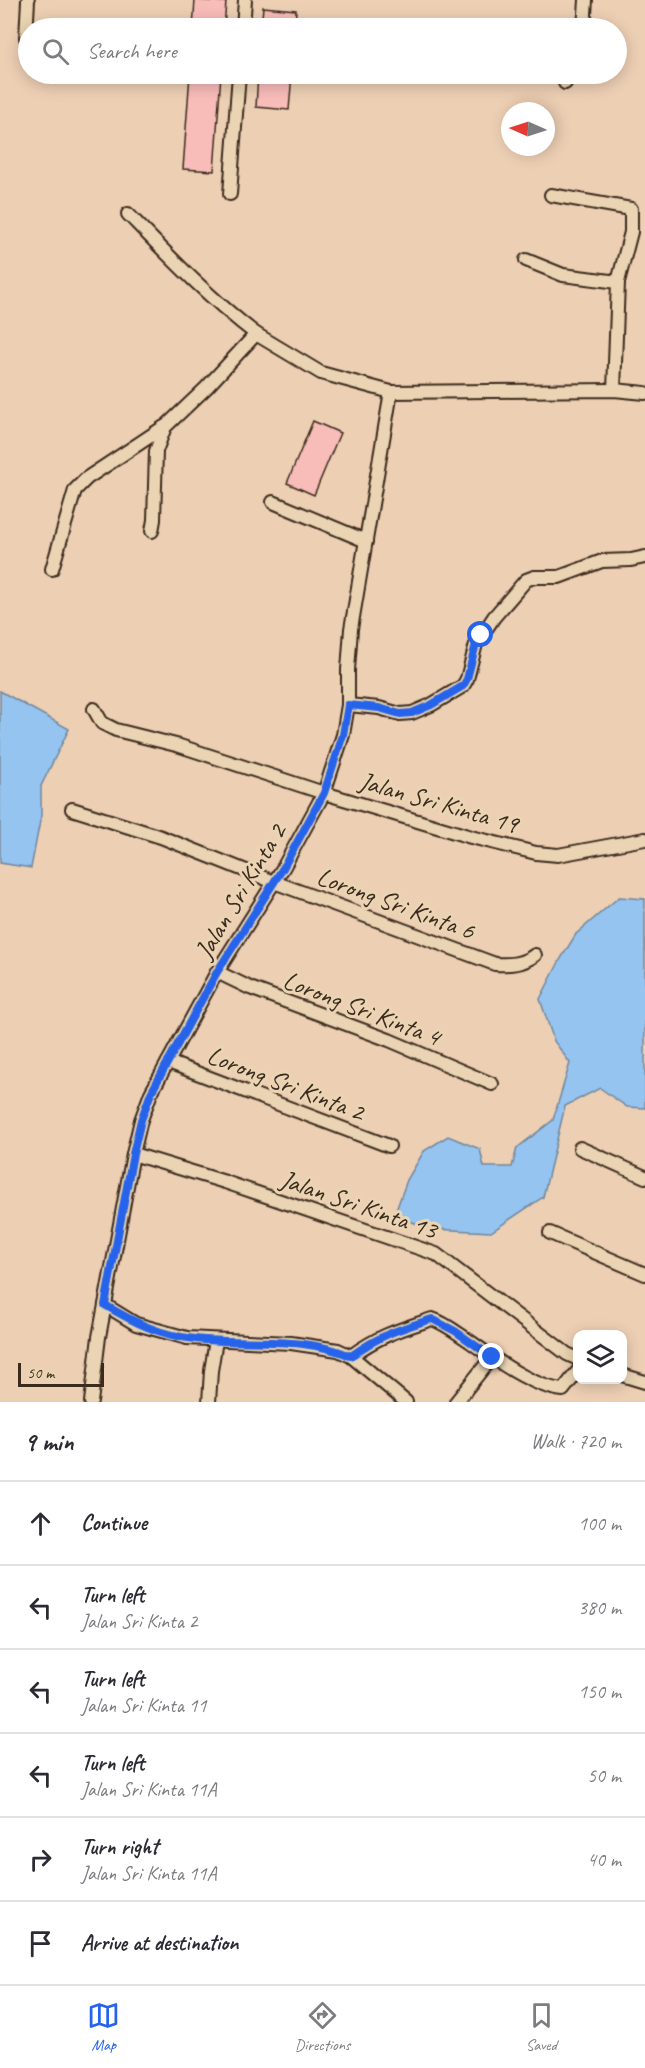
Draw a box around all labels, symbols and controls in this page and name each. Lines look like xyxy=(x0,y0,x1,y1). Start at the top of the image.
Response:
search box xyxy=(18,18,627,84)
icon: search xyxy=(39,35,72,68)
text: Search here xyxy=(87,37,177,65)
north arrow xyxy=(501,102,555,156)
route start xyxy=(467,621,493,647)
street label: Jalan Sri Kinta 19 xyxy=(354,764,524,841)
street label: Jalan Sri Kinta 2 xyxy=(186,816,295,966)
street label: Lorong Sri Kinta 6 xyxy=(312,860,480,948)
street label: Lorong Sri Kinta 4 xyxy=(279,963,447,1054)
street label: Lorong Sri Kinta 2 xyxy=(203,1038,371,1129)
street label: Jalan Sri Kinta 13 xyxy=(274,1162,444,1247)
map controls xyxy=(573,1330,627,1384)
button: layers xyxy=(573,1330,627,1384)
route end xyxy=(478,1343,504,1369)
scale bar xyxy=(18,1360,104,1388)
text: 50 m xyxy=(27,1363,54,1383)
text: 9 min xyxy=(24,1425,74,1458)
text: Walk · 720 m xyxy=(531,1429,621,1454)
icon: ahead xyxy=(24,1507,57,1540)
text: Continue xyxy=(81,1509,147,1537)
text: 100 m xyxy=(578,1511,621,1536)
text: Turn left xyxy=(81,1581,145,1609)
icon: left xyxy=(24,1591,57,1624)
text: 380 m xyxy=(578,1595,621,1620)
text: Jalan Sri Kinta 2 xyxy=(81,1609,198,1634)
text: Turn left xyxy=(81,1665,145,1693)
icon: left xyxy=(24,1675,57,1708)
text: 150 m xyxy=(578,1679,621,1704)
text: Jalan Sri Kinta 11 xyxy=(81,1693,207,1718)
text: Turn left xyxy=(81,1749,145,1777)
icon: left xyxy=(24,1759,57,1792)
text: 50 m xyxy=(587,1763,621,1788)
text: Jalan Sri Kinta 11A xyxy=(81,1777,217,1802)
text: Turn right xyxy=(81,1833,158,1861)
icon: right xyxy=(24,1843,57,1876)
text: 40 m xyxy=(587,1847,621,1872)
text: Jalan Sri Kinta 11A xyxy=(81,1861,217,1886)
icon: arrive xyxy=(24,1927,57,1960)
text: Arrive at destination xyxy=(81,1929,238,1957)
tab: Map xyxy=(87,1999,120,2055)
tab: Directions xyxy=(295,1999,350,2055)
tab: Saved xyxy=(525,1999,558,2055)

